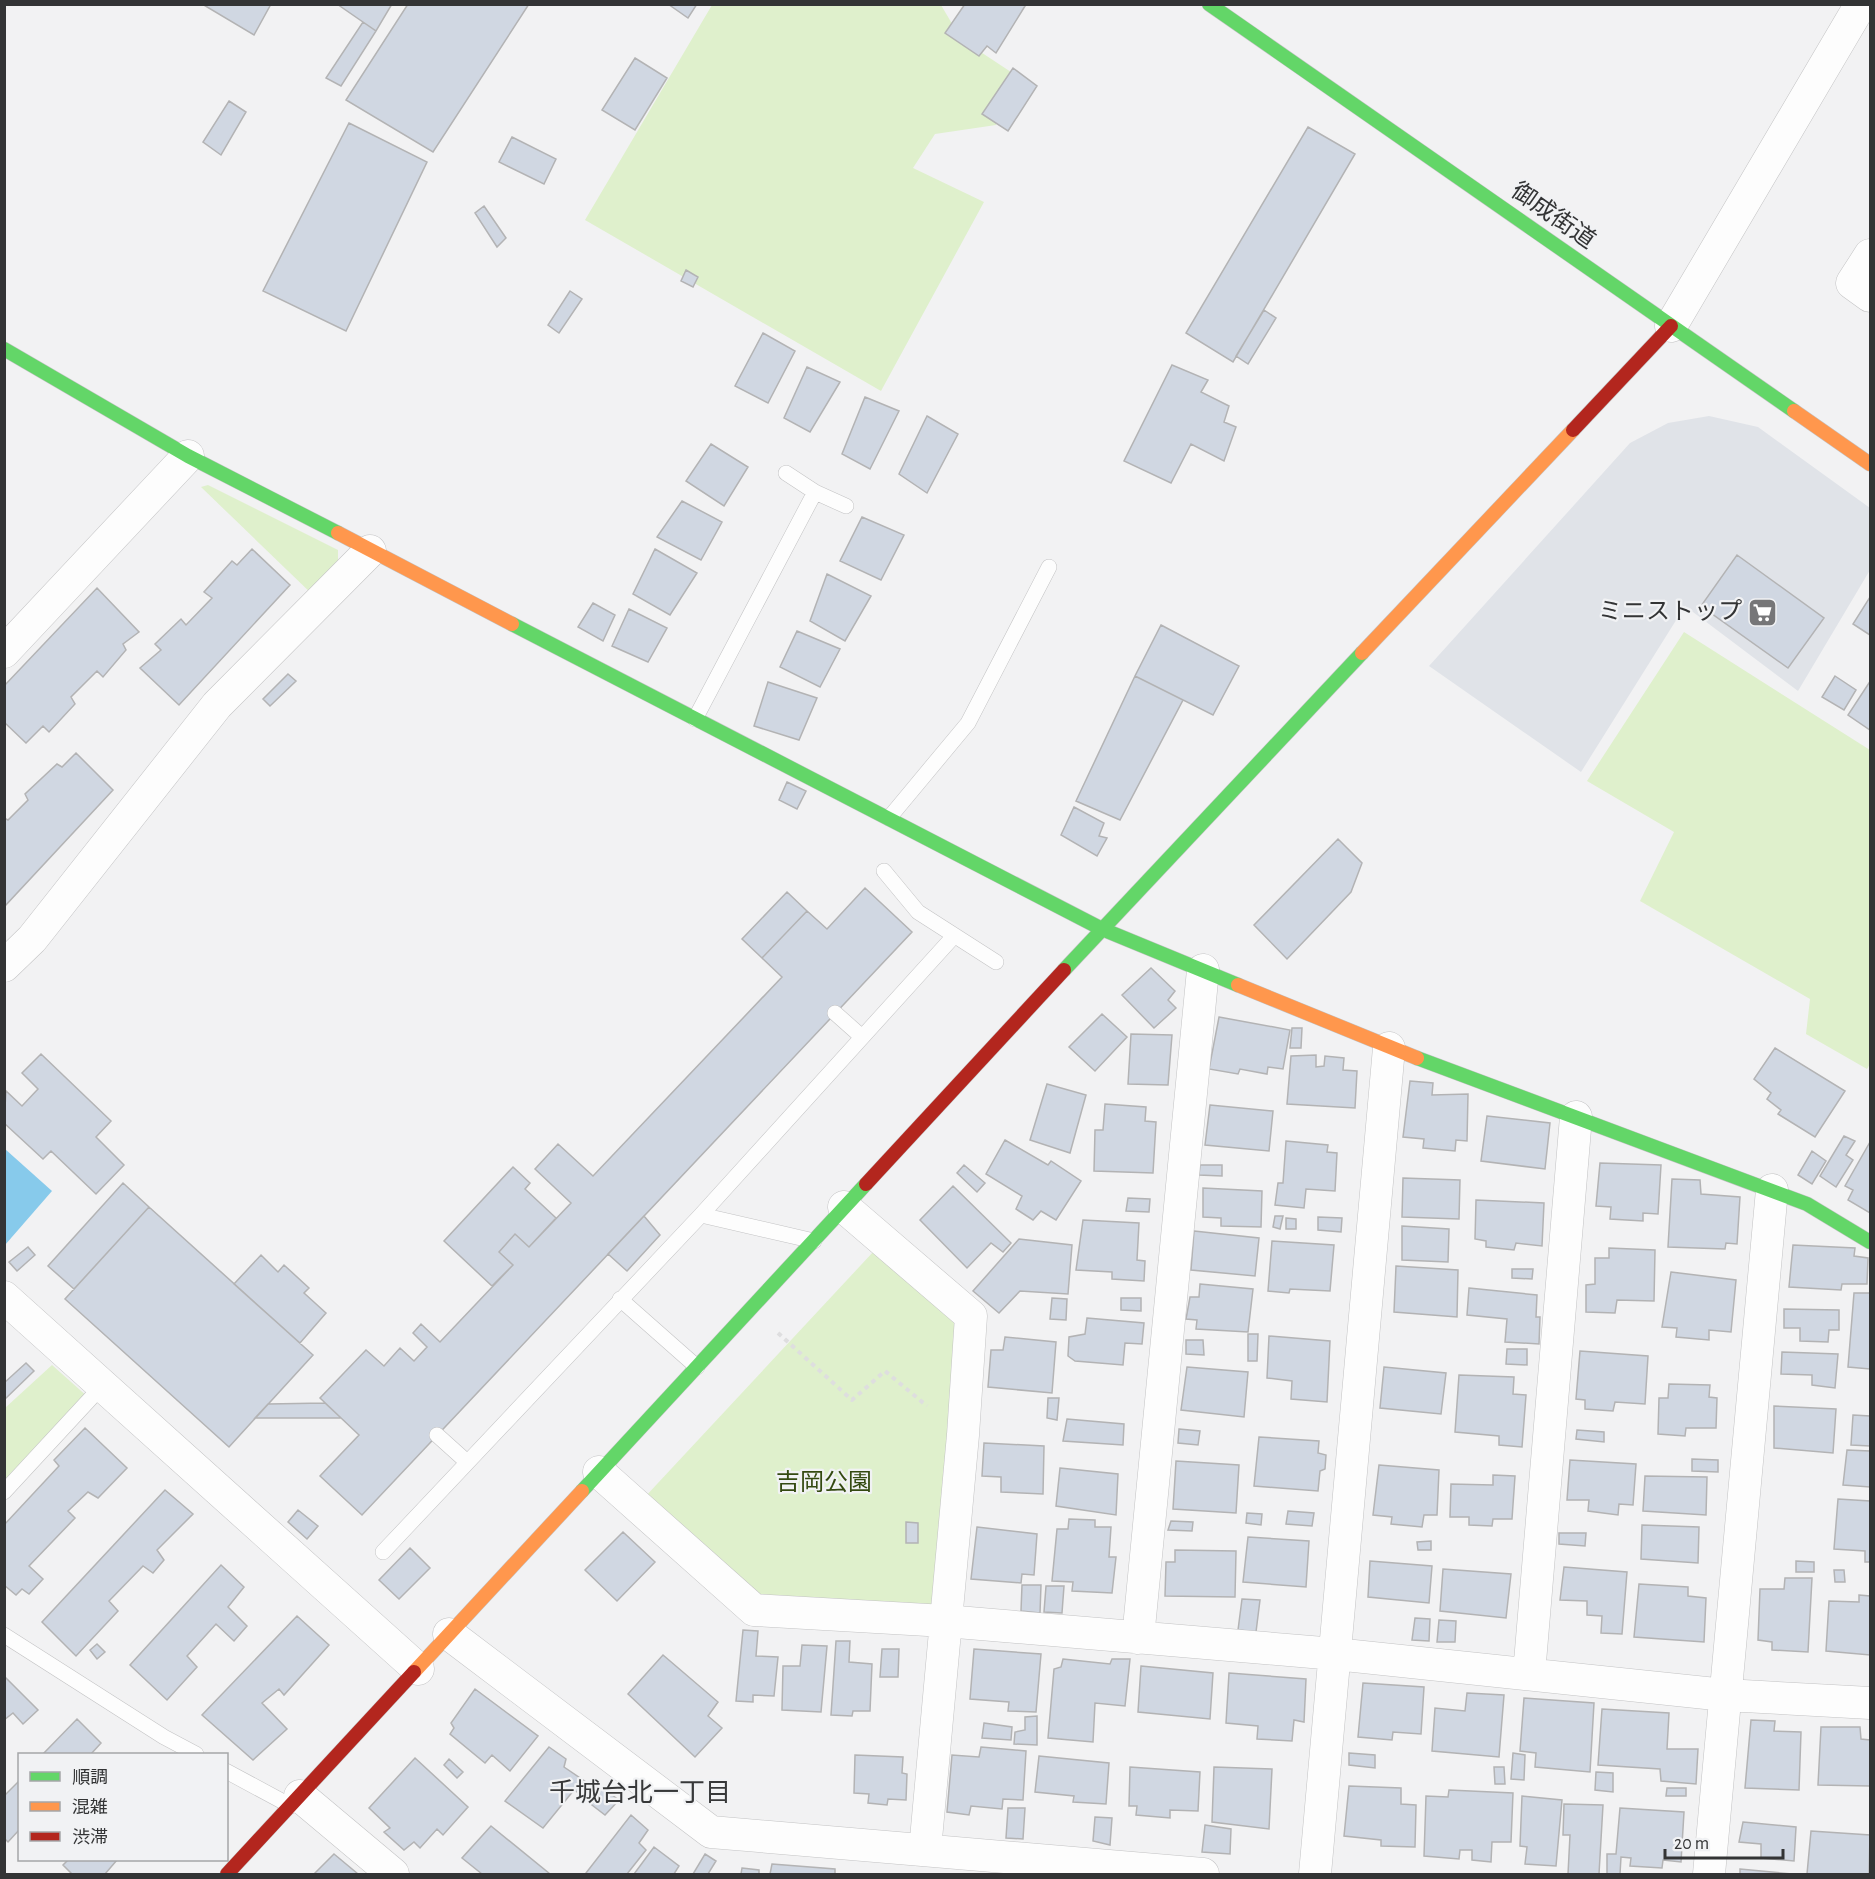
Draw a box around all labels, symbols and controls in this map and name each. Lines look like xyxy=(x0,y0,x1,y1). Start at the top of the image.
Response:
street label: 御成街道 xyxy=(1507,177,1600,253)
supermarket icon: ミニストップ xyxy=(1747,596,1779,628)
place label: ミニストップ xyxy=(1598,599,1742,624)
park label: 吉岡公園 xyxy=(776,1469,872,1495)
legend xyxy=(18,1753,228,1861)
text: 順調 xyxy=(72,1769,108,1787)
district label: 千城台北一丁目 xyxy=(549,1779,731,1806)
text: 混雑 xyxy=(72,1797,108,1817)
scale bar xyxy=(1665,1822,1784,1860)
text: 渋滞 xyxy=(72,1828,108,1847)
text: 20 m xyxy=(1674,1835,1709,1853)

